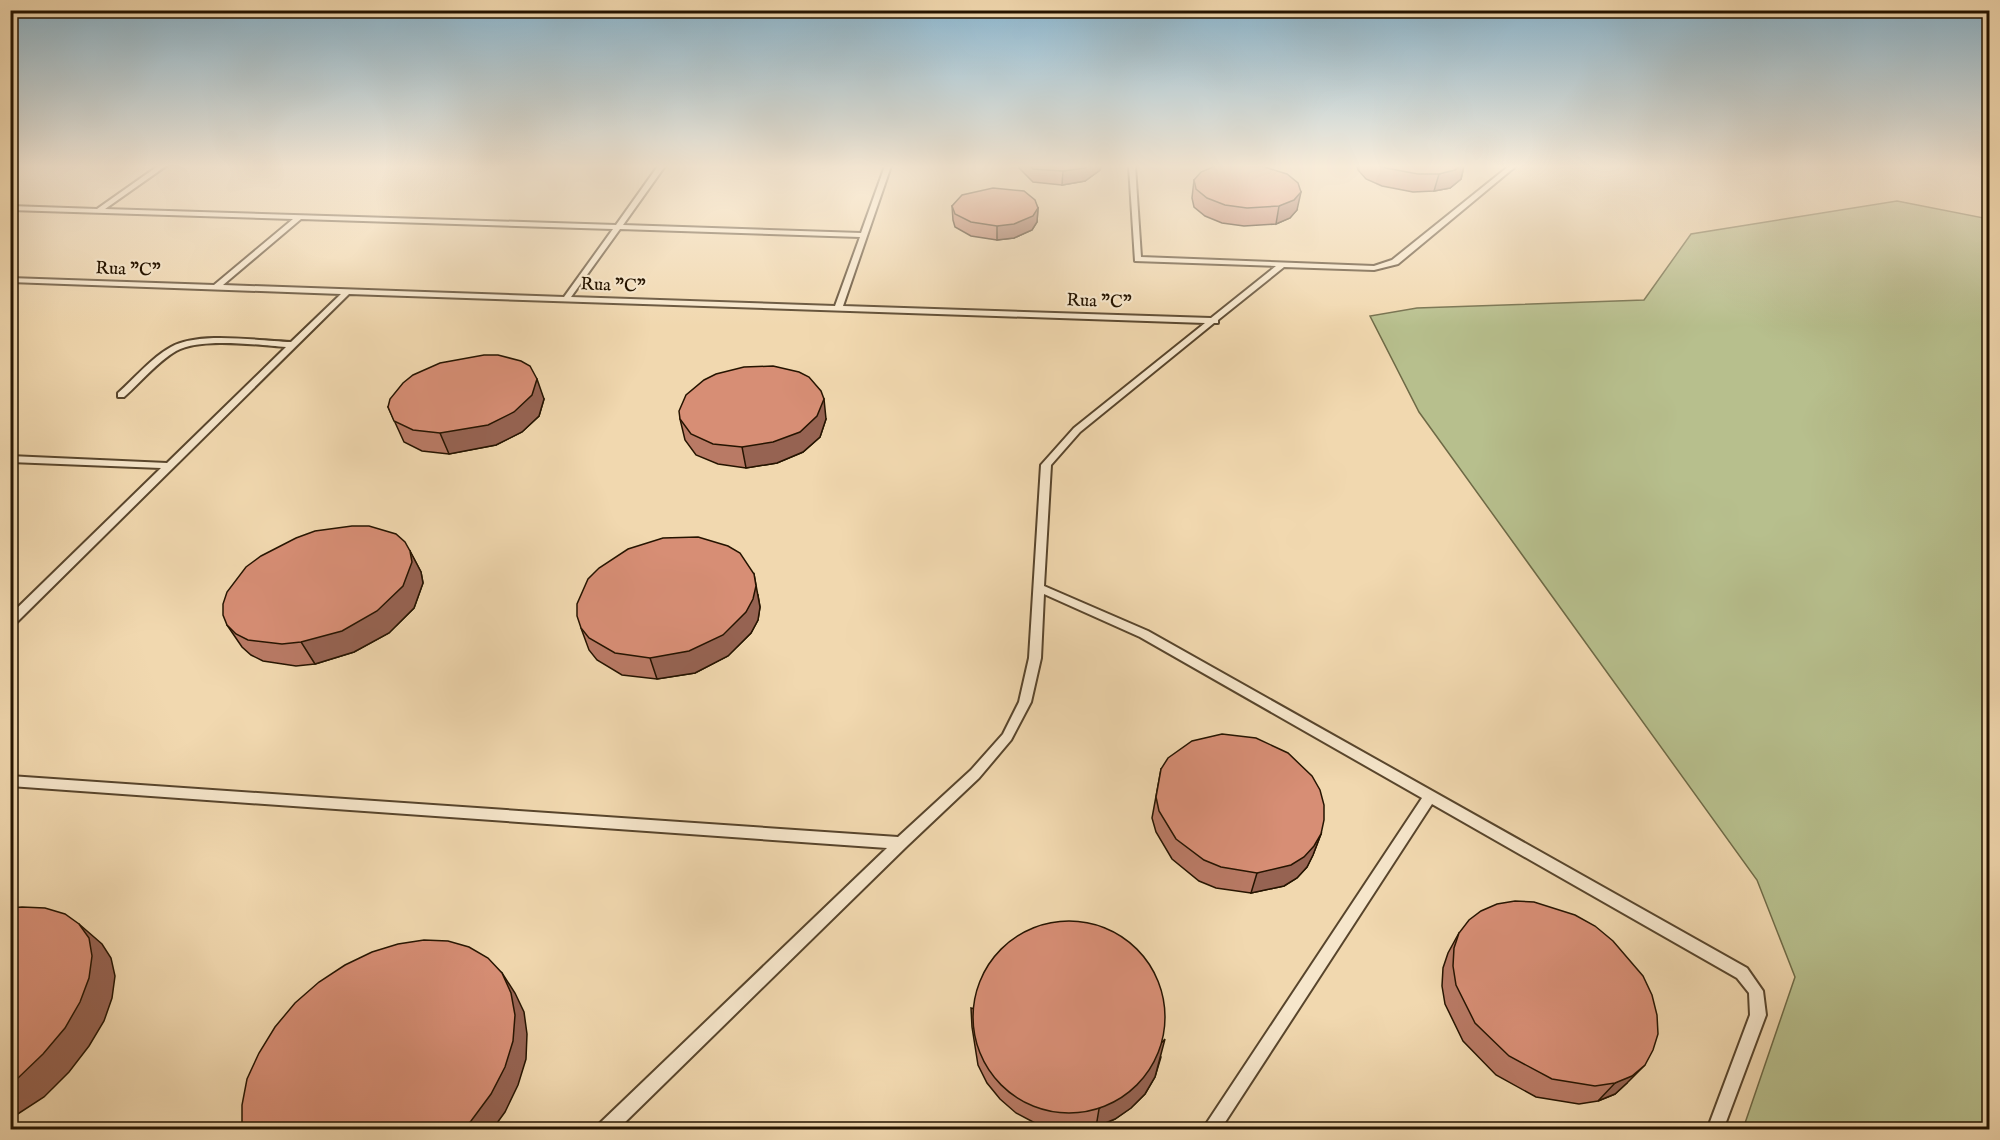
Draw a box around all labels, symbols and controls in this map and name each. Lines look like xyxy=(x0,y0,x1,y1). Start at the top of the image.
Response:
street label: Rua "C" xyxy=(95,257,161,283)
street label: Rua "C" xyxy=(580,273,646,299)
street label: Rua "C" xyxy=(1066,289,1132,315)

